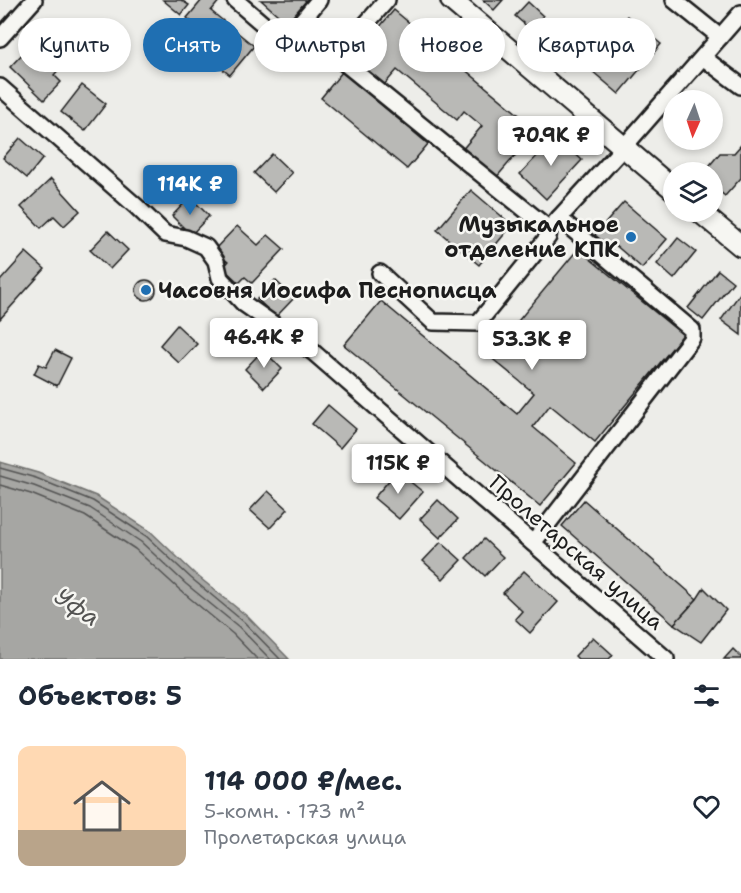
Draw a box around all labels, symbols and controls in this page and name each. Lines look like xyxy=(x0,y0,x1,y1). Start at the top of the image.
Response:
chip: Купить xyxy=(18,18,131,72)
chip: Снять xyxy=(143,18,242,72)
chip: Фильтры xyxy=(254,18,387,72)
chip: Новое xyxy=(399,18,505,72)
chip: Квартира xyxy=(517,18,656,72)
north arrow xyxy=(663,90,723,150)
map controls xyxy=(663,90,723,222)
pin: 70.9K ₽ xyxy=(496,116,606,167)
text: 70.9K ₽ xyxy=(512,122,590,148)
button: layers xyxy=(663,162,723,222)
pin: 114K ₽ xyxy=(141,165,239,216)
text: 114K ₽ xyxy=(157,171,223,197)
place label: Музыкальное отделение КПК xyxy=(444,210,619,264)
marker: Музыкальное отделение КПК xyxy=(624,230,638,244)
place label: Часовня Иосифа Песнописца xyxy=(158,276,497,305)
marker: Часовня Иосифа Песнописца xyxy=(139,283,153,297)
pin: 46.4K ₽ xyxy=(209,318,319,369)
pin: 53.3K ₽ xyxy=(477,320,587,371)
text: 46.4K ₽ xyxy=(224,324,304,350)
text: 53.3K ₽ xyxy=(492,326,572,352)
pin: 115K ₽ xyxy=(349,444,447,495)
text: 115K ₽ xyxy=(366,450,430,476)
street label: Пролетарская улица xyxy=(483,468,670,636)
water label: Уфа xyxy=(48,580,106,634)
text: Объектов: 5 xyxy=(18,678,182,713)
icon: filters xyxy=(690,679,723,712)
text: 114 000 ₽/мес. xyxy=(204,763,402,798)
icon: home xyxy=(66,770,138,842)
icon: heart xyxy=(690,790,723,823)
text: 5-комн. · 173 m² xyxy=(204,798,365,824)
text: Пролетарская улица xyxy=(204,824,406,850)

